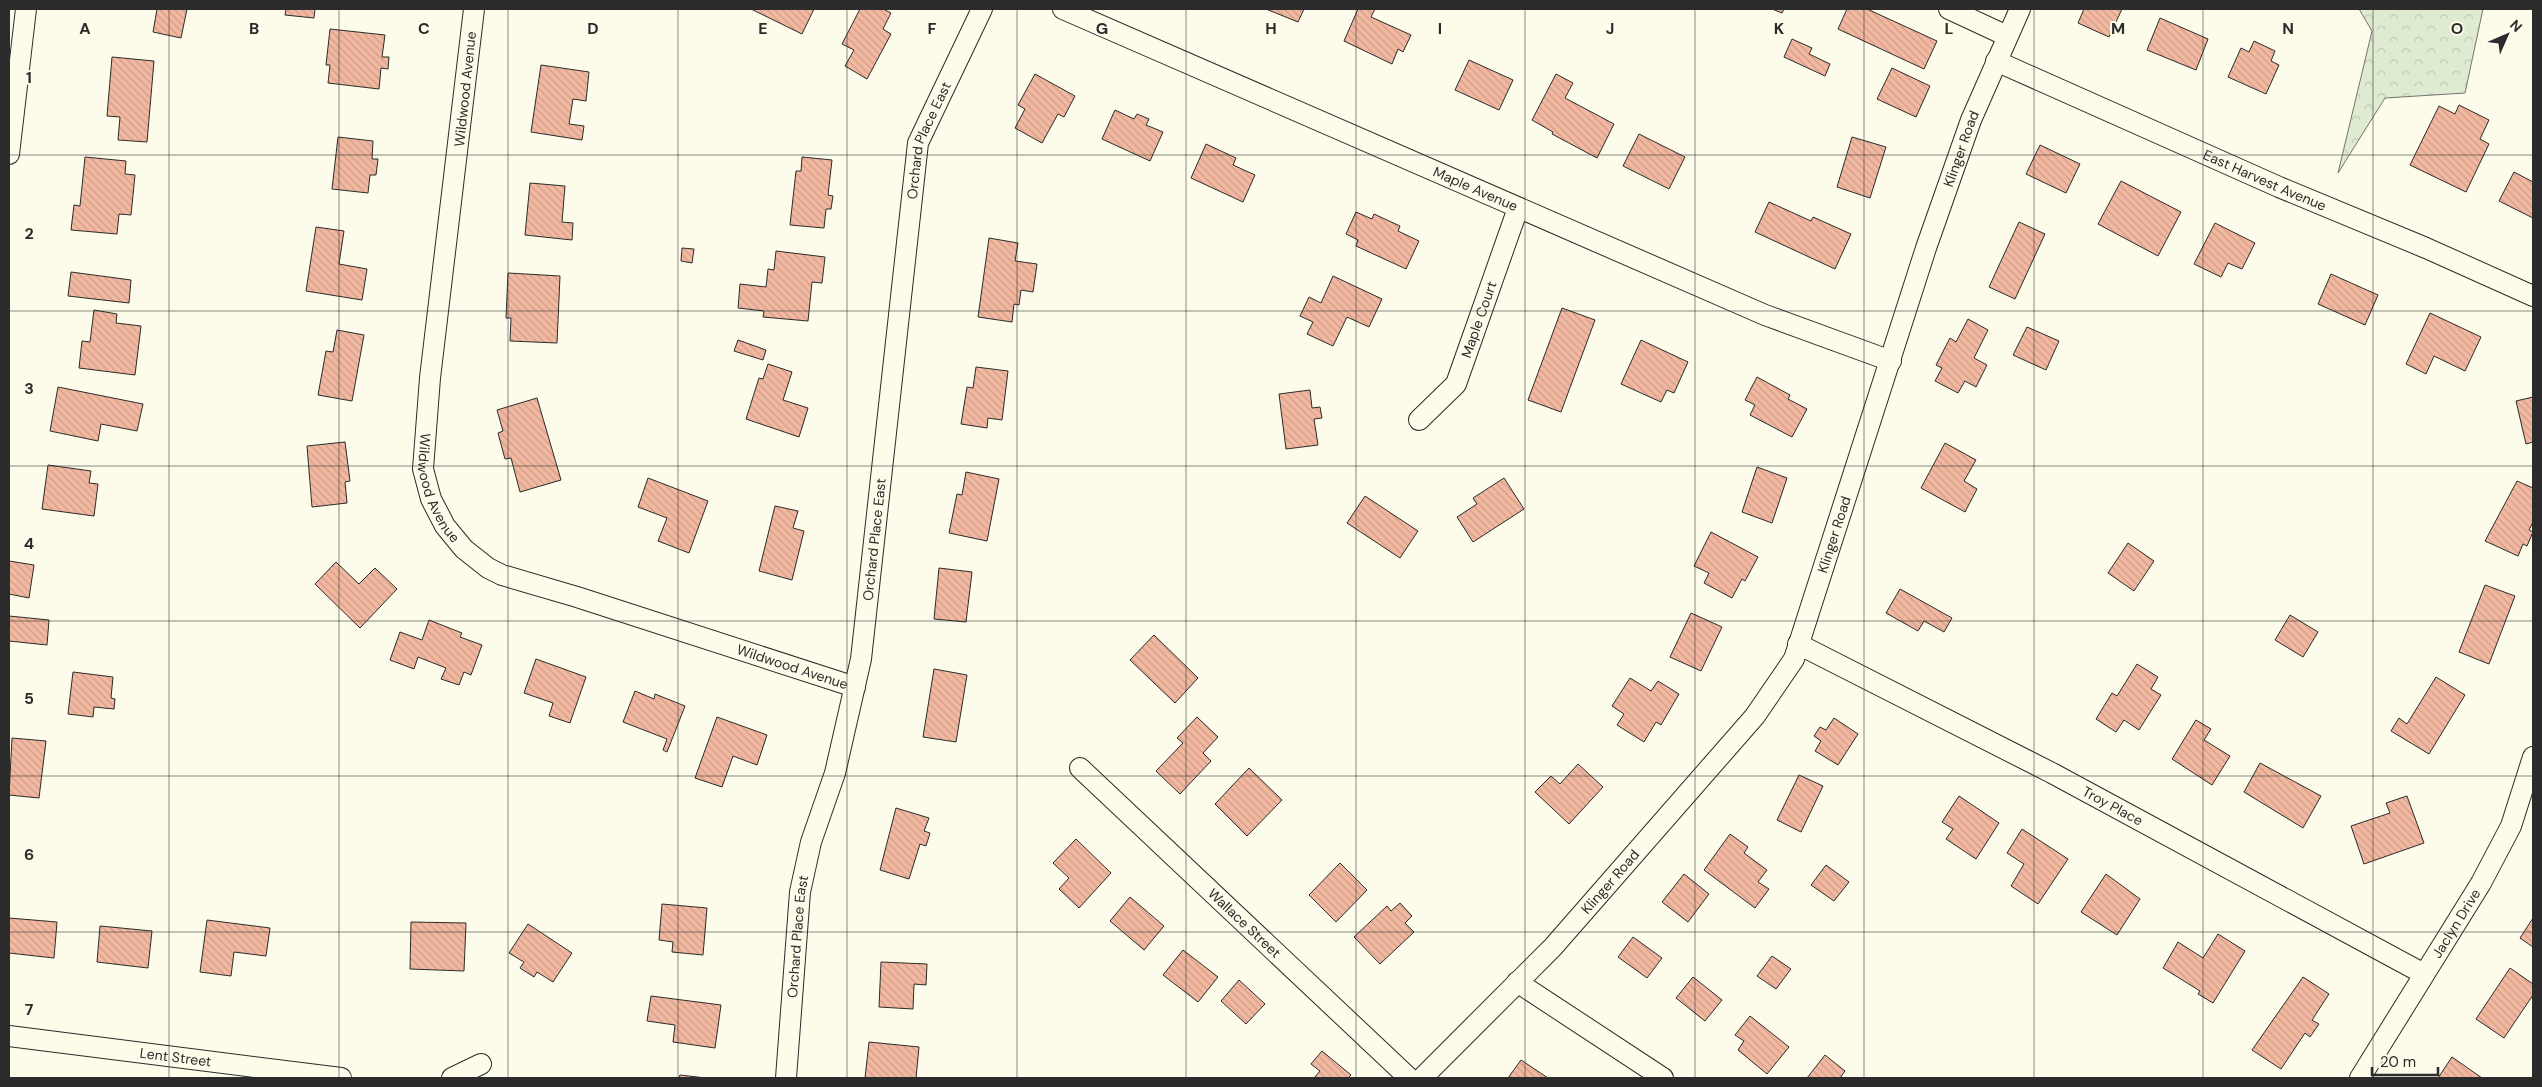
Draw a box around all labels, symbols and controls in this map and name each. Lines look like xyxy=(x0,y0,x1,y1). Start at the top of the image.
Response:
north arrow xyxy=(2482,10,2532,60)
text: N xyxy=(2506,16,2526,36)
text: A xyxy=(79,18,91,39)
text: B xyxy=(249,18,259,39)
text: C xyxy=(418,18,430,39)
text: D xyxy=(587,18,599,39)
text: E xyxy=(758,18,768,39)
text: F xyxy=(928,18,937,39)
text: G xyxy=(1096,18,1108,39)
text: H xyxy=(1265,18,1277,39)
text: I xyxy=(1438,18,1442,39)
text: J xyxy=(1606,18,1614,39)
text: K xyxy=(1774,18,1785,39)
text: L xyxy=(1945,18,1954,39)
text: M xyxy=(2111,18,2125,39)
text: N xyxy=(2282,18,2294,39)
text: O xyxy=(2451,18,2463,39)
street label: Wildwood Avenue xyxy=(450,30,480,148)
text: 1 xyxy=(26,67,32,88)
street label: Orchard Place East xyxy=(903,79,955,200)
street label: Klinger Road xyxy=(1939,108,1983,189)
street label: East Harvest Avenue xyxy=(2200,145,2329,215)
street label: Maple Avenue xyxy=(1430,162,1521,215)
text: 2 xyxy=(24,223,34,244)
street label: Maple Court xyxy=(1457,279,1501,360)
text: 3 xyxy=(24,378,34,399)
street label: Wildwood Avenue xyxy=(414,433,464,546)
street label: Orchard Place East xyxy=(858,477,890,602)
street label: Klinger Road xyxy=(1813,494,1855,575)
text: 4 xyxy=(24,533,34,554)
street label: Wildwood Avenue xyxy=(734,640,850,693)
text: 5 xyxy=(24,688,34,709)
street label: Troy Place xyxy=(2079,782,2146,830)
text: 6 xyxy=(24,844,34,865)
street label: Klinger Road xyxy=(1577,846,1643,918)
street label: Orchard Place East xyxy=(783,873,812,999)
street label: Wallace Street xyxy=(1204,884,1285,962)
street label: Jaclyn Drive xyxy=(2428,885,2484,961)
text: 7 xyxy=(25,999,34,1020)
street label: Lent Street xyxy=(139,1044,213,1071)
scale bar xyxy=(2372,1044,2438,1076)
text: 20 m xyxy=(2380,1052,2416,1072)

